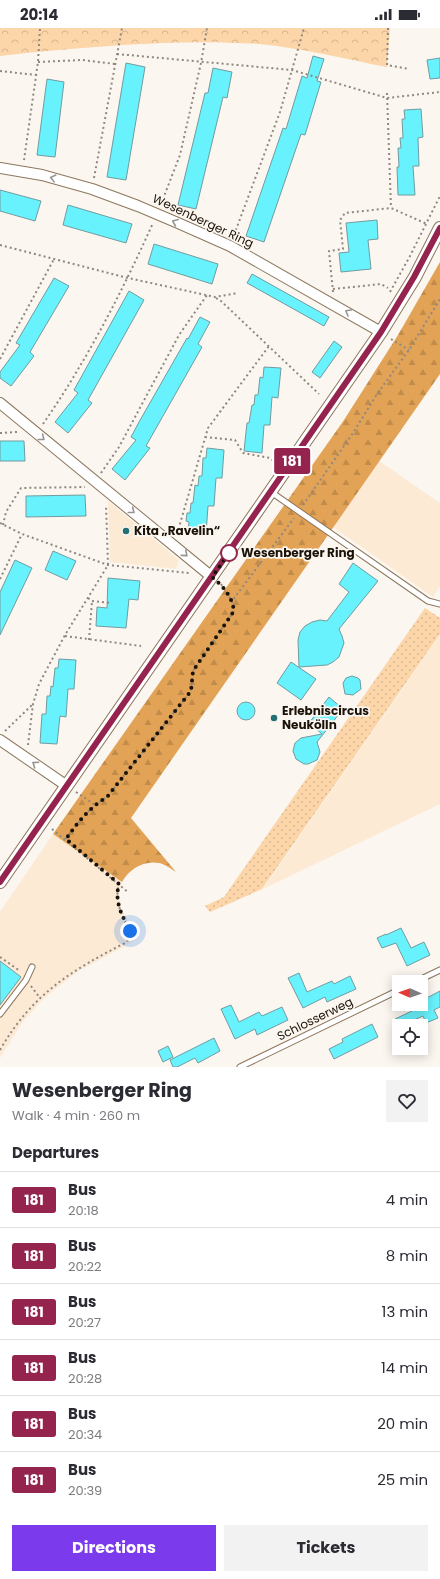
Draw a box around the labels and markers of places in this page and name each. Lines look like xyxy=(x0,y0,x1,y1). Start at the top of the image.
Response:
place label: Kita „Ravelin“ xyxy=(134,522,220,539)
marker: Kita „Ravelin“ xyxy=(121,526,131,536)
marker: Wesenberger Ring xyxy=(220,544,238,562)
place label: Wesenberger Ring xyxy=(241,544,355,561)
place label: Erlebniscircus Neukölln xyxy=(282,702,369,733)
marker: Erlebniscircus Neukölln xyxy=(269,713,279,723)

